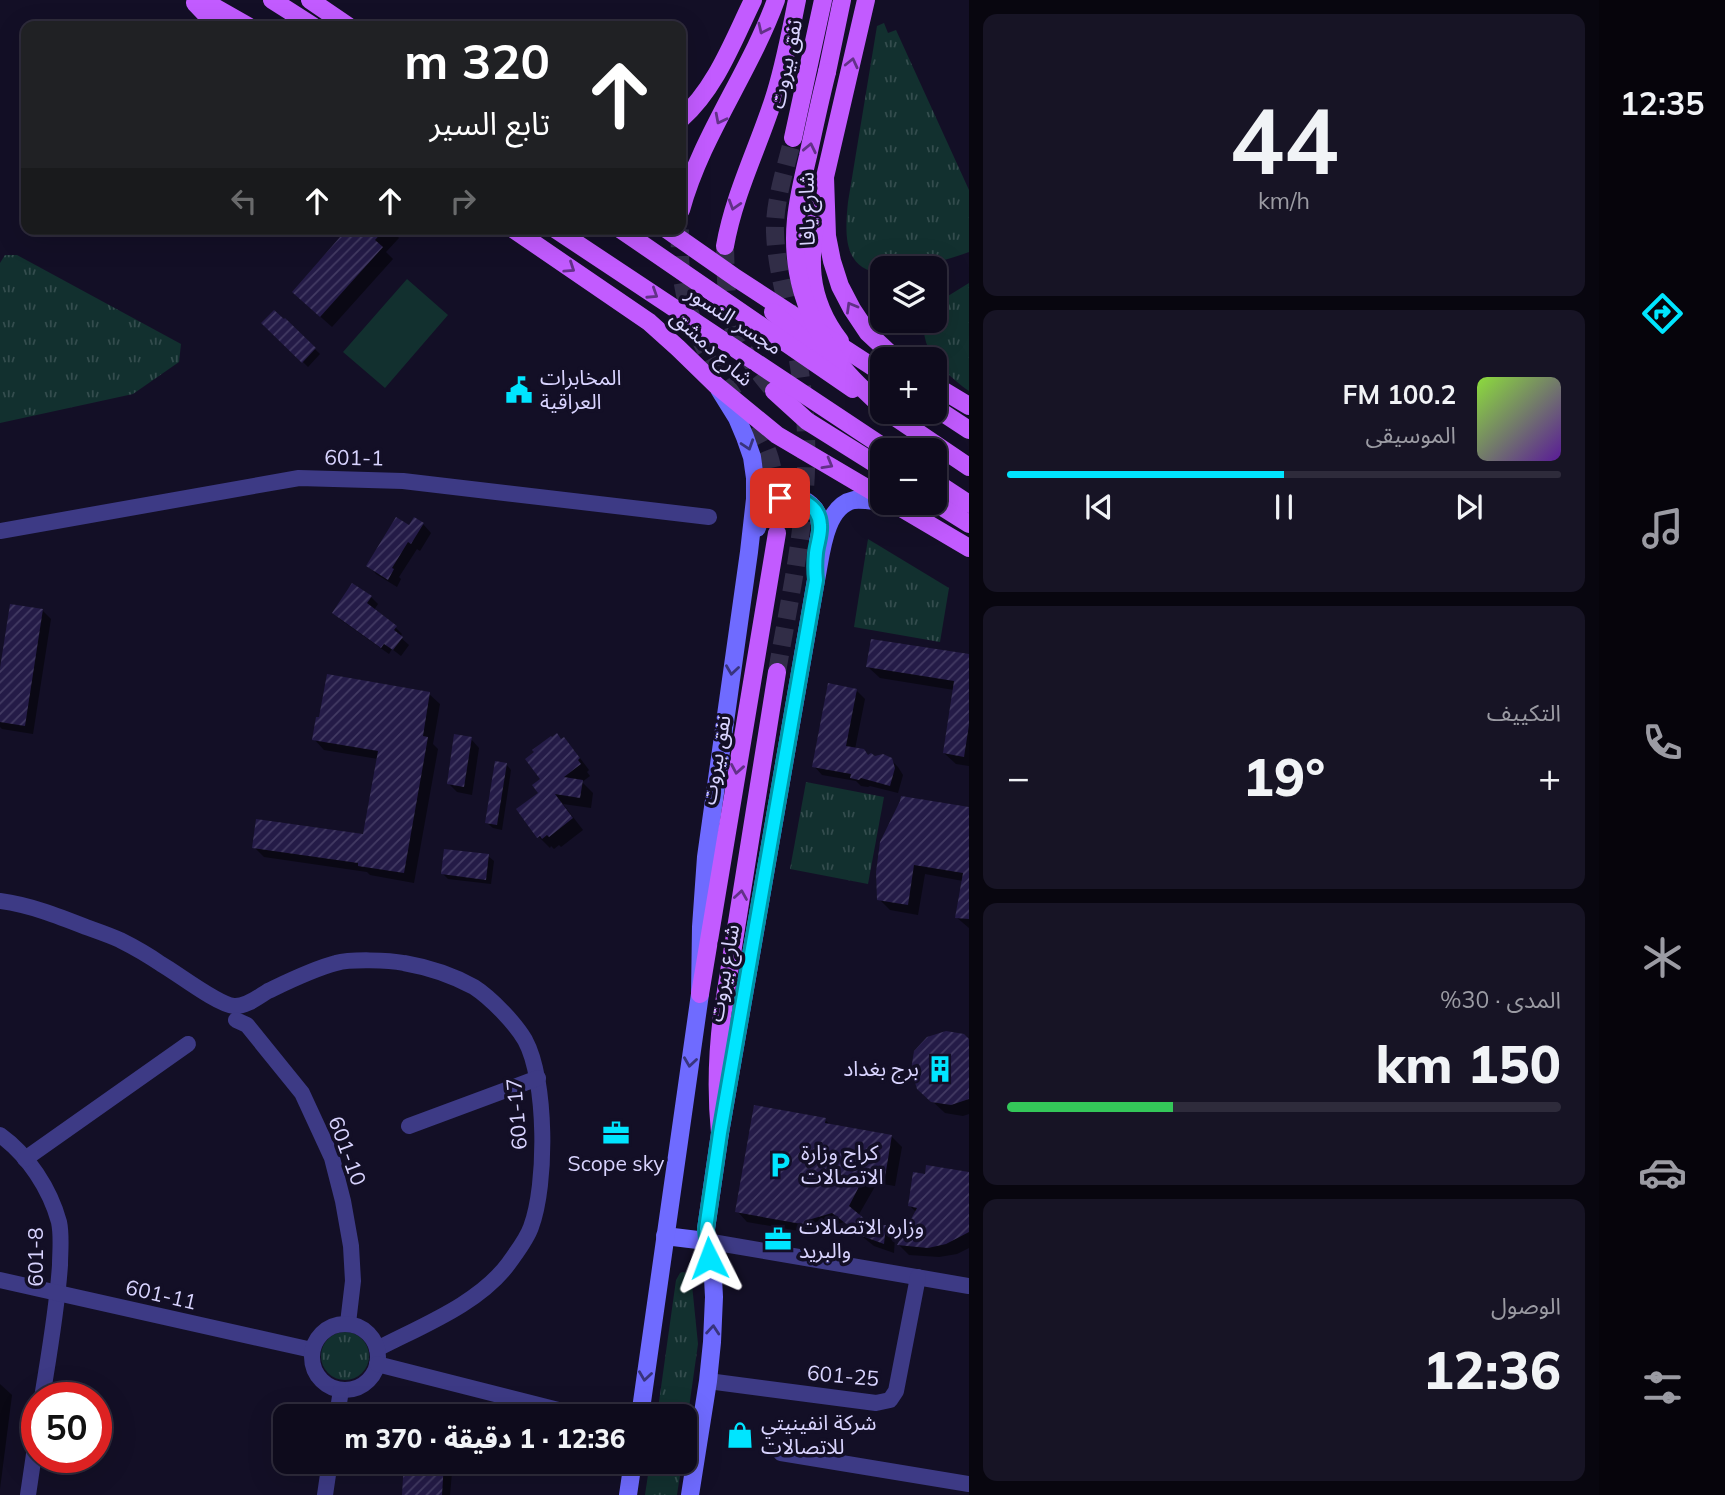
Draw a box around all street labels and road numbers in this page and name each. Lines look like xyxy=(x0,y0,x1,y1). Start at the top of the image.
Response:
street label: نفق بيروت xyxy=(763,17,808,111)
street label: شارع يافا xyxy=(792,172,823,246)
street label: مجسر النسور xyxy=(681,278,787,360)
street label: شارع دمشق xyxy=(664,303,759,393)
street label: 601-1 xyxy=(324,443,384,471)
street label: نفق بيروت xyxy=(694,713,737,807)
street label: شارع بيروت xyxy=(702,922,747,1024)
street label: 601-17 xyxy=(500,1077,532,1151)
street label: 601-10 xyxy=(323,1112,372,1189)
street label: 601-8 xyxy=(22,1227,48,1287)
street label: 601-11 xyxy=(123,1273,199,1315)
street label: 601-25 xyxy=(806,1359,880,1391)

